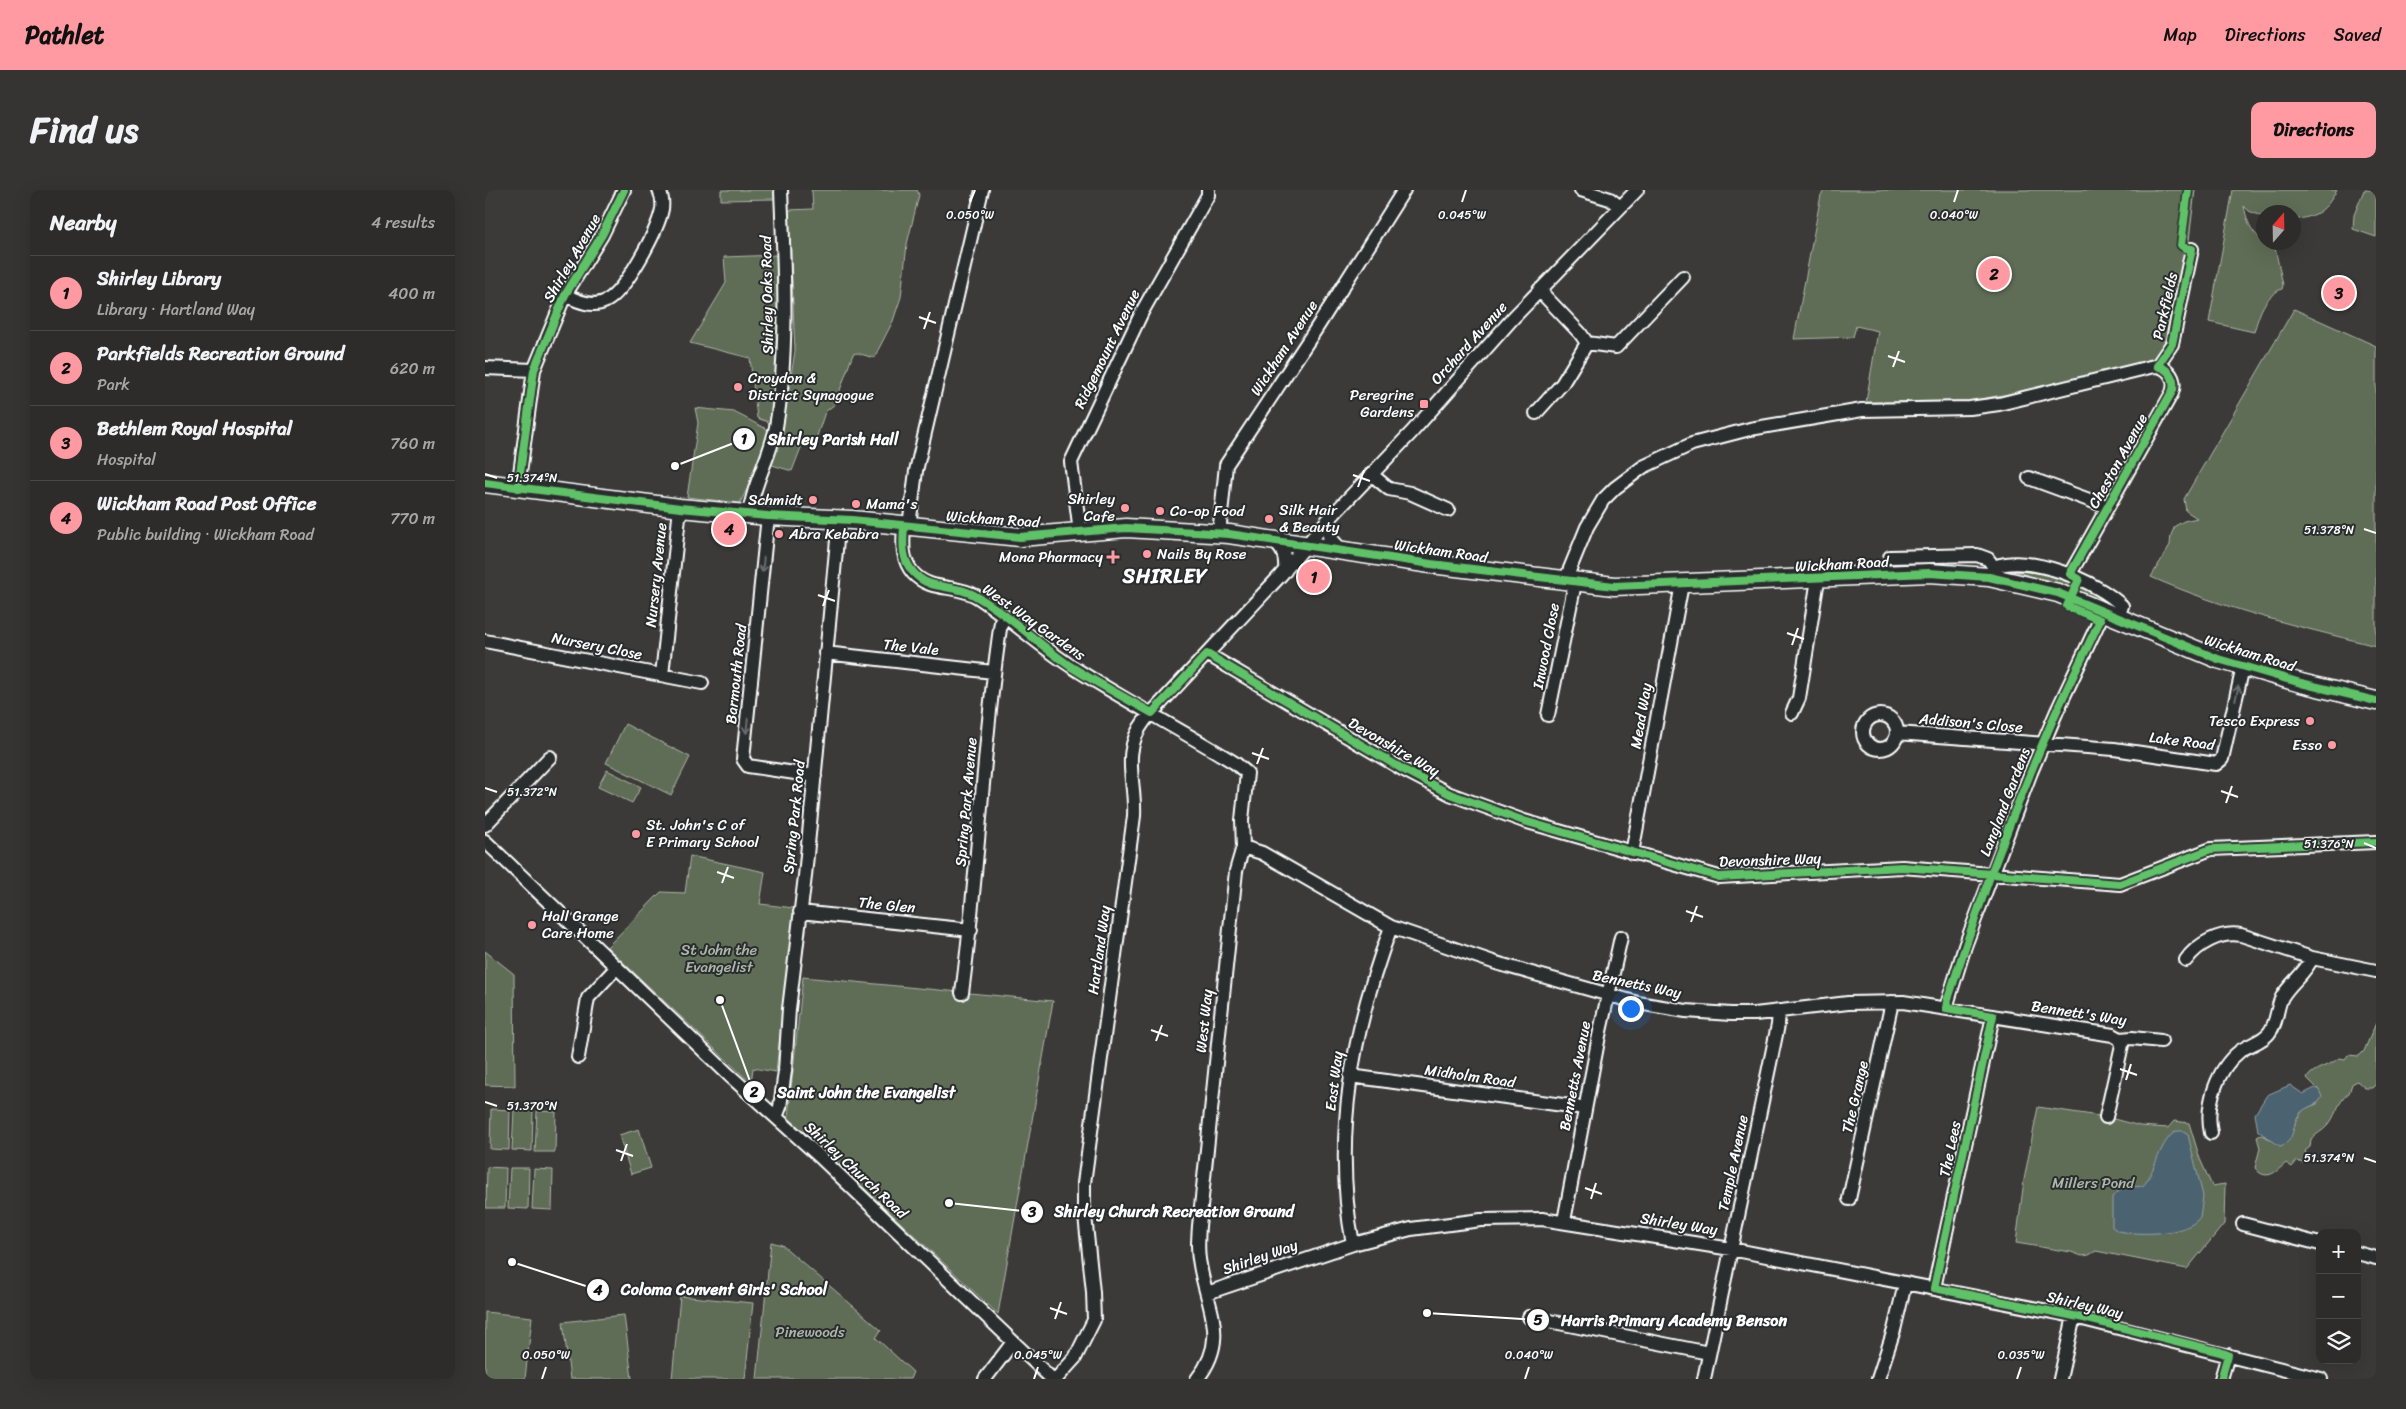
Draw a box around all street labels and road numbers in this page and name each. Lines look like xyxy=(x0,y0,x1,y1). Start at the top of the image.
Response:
street label: Shirley Avenue xyxy=(536,208,608,307)
street label: Shirley Oaks Road xyxy=(753,234,781,355)
street label: Parkfields xyxy=(2145,270,2185,342)
street label: Ridgemount Avenue xyxy=(1067,284,1147,413)
street label: Wickham Avenue xyxy=(1243,295,1325,401)
street label: Orchard Avenue xyxy=(1424,295,1514,391)
street label: Cheston Avenue xyxy=(2081,408,2155,513)
street label: Wickham Road xyxy=(945,503,1042,535)
street label: Nursery Avenue xyxy=(638,521,674,629)
street label: Wickham Road xyxy=(1393,532,1490,571)
street label: Wickham Road xyxy=(1794,549,1891,579)
street label: West Way Gardens xyxy=(977,577,1091,667)
street label: Inwood Close xyxy=(1525,600,1567,692)
street label: Barmouth Road xyxy=(718,622,754,725)
street label: Nursery Close xyxy=(549,624,645,668)
street label: Wickham Road xyxy=(2201,627,2300,679)
street label: The Vale xyxy=(882,631,940,663)
street label: Mead Way xyxy=(1622,681,1660,751)
street label: Addison's Close xyxy=(1917,705,2024,741)
street label: Devonshire Way xyxy=(1343,710,1445,784)
street label: Lake Road xyxy=(2148,724,2217,758)
street label: Spring Park Avenue xyxy=(947,736,985,868)
street label: Langland Gardens xyxy=(1972,743,2038,860)
street label: Spring Park Road xyxy=(775,758,813,875)
street label: Devonshire Way xyxy=(1719,845,1822,875)
street label: The Glen xyxy=(857,889,917,921)
street label: Hartland Way xyxy=(1080,904,1118,996)
street label: Bennetts Way xyxy=(1590,962,1684,1006)
street label: West Way xyxy=(1188,988,1220,1054)
street label: Bennett's Way xyxy=(2030,993,2129,1033)
street label: Bennetts Avenue xyxy=(1552,1019,1598,1133)
street label: East Way xyxy=(1317,1049,1351,1112)
street label: Midholm Road xyxy=(1423,1057,1518,1095)
street label: The Grange xyxy=(1834,1058,1876,1136)
street label: Temple Avenue xyxy=(1710,1112,1756,1214)
street label: Shirley Church Road xyxy=(798,1115,915,1226)
street label: The Lees xyxy=(1931,1119,1969,1179)
street label: Shirley Way xyxy=(1638,1205,1720,1243)
street label: Shirley Way xyxy=(1219,1232,1301,1282)
street label: Shirley Way xyxy=(2044,1284,2126,1327)

